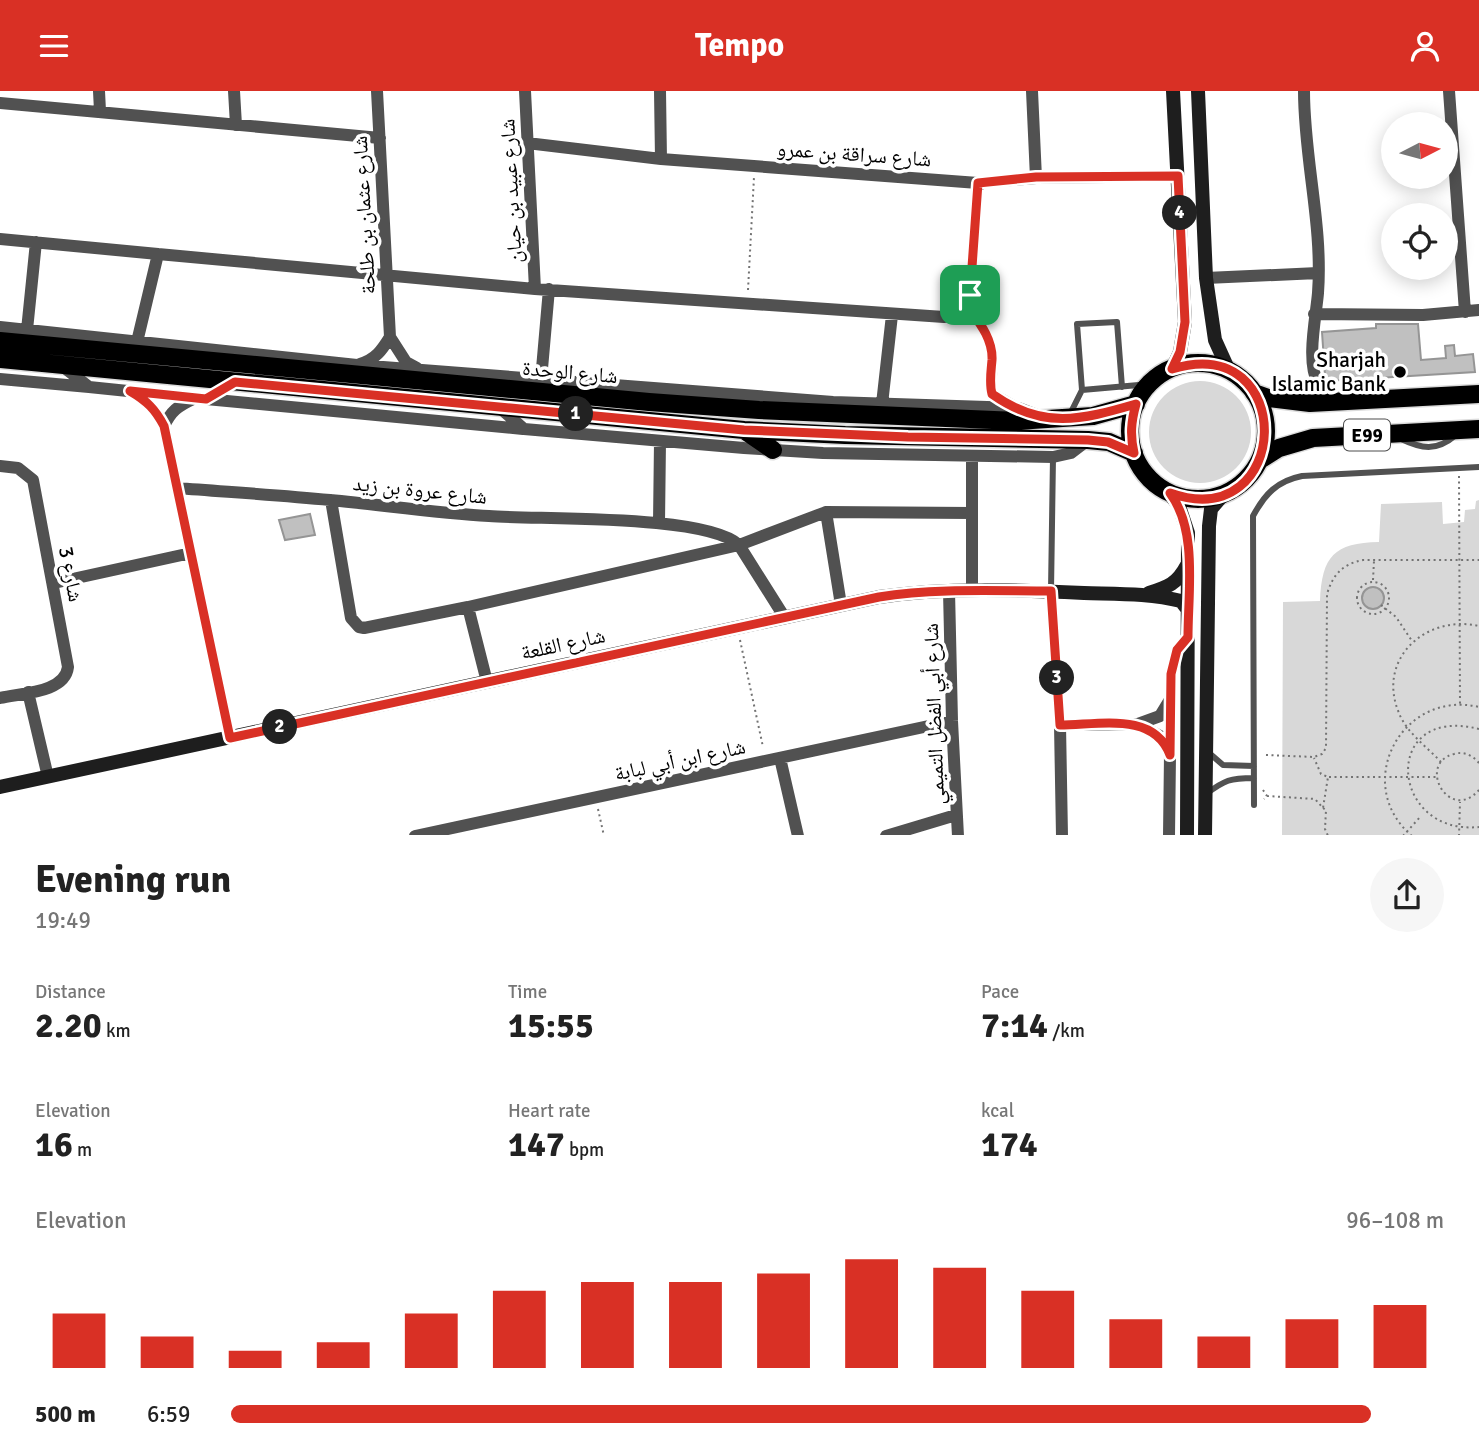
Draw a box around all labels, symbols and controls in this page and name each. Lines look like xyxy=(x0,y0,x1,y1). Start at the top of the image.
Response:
text: Tempo xyxy=(695,26,784,65)
icon: menu xyxy=(35,27,73,65)
icon: person xyxy=(1406,27,1444,65)
north arrow xyxy=(1381,112,1458,189)
map controls xyxy=(1381,112,1458,280)
street label: شارع عبيد بن حيان xyxy=(494,118,528,264)
street label: شارع عثمان بن طلحة xyxy=(347,135,381,295)
street label: شارع سراقة بن عمرو xyxy=(776,136,932,172)
pin: 4 xyxy=(1162,195,1198,231)
text: 4 xyxy=(1174,200,1185,224)
button: locate xyxy=(1381,203,1458,280)
pin xyxy=(940,265,1000,325)
icon: arrive xyxy=(951,276,989,314)
place label: Sharjah Islamic Bank xyxy=(1272,347,1386,397)
street label: شارع الوحدة xyxy=(521,355,619,389)
marker: Sharjah Islamic Bank xyxy=(1392,364,1408,380)
pin: 1 xyxy=(558,397,594,431)
text: 1 xyxy=(570,401,581,425)
road number: E99 xyxy=(1344,419,1390,451)
street label: شارع عروة بن زيد xyxy=(352,470,488,510)
street label: شارع 3 xyxy=(53,544,89,604)
street label: شارع القلعة xyxy=(519,622,607,666)
street label: شارع أبي الفضل التميمي xyxy=(918,623,953,805)
pin: 3 xyxy=(1040,661,1074,695)
text: 3 xyxy=(1051,665,1062,689)
pin: 2 xyxy=(262,709,298,745)
text: 2 xyxy=(274,714,285,738)
street label: شارع ابن أبي لبابة xyxy=(612,733,749,790)
text: Evening run xyxy=(35,856,231,903)
button: share xyxy=(1370,858,1444,932)
text: 19:49 xyxy=(35,906,91,935)
text: Distance xyxy=(35,980,106,1004)
text: Time xyxy=(508,980,547,1004)
text: Pace xyxy=(981,980,1019,1004)
text: 2.20 xyxy=(35,1004,102,1047)
text: 15:55 xyxy=(508,1004,594,1047)
text: 7:14 xyxy=(981,1004,1048,1047)
text: km xyxy=(102,1019,131,1043)
text: /km xyxy=(1048,1019,1085,1043)
text: Elevation xyxy=(35,1099,111,1123)
text: Heart rate xyxy=(508,1099,590,1123)
text: kcal xyxy=(981,1099,1014,1123)
text: 16 xyxy=(35,1123,73,1166)
text: 147 xyxy=(508,1123,565,1166)
text: 174 xyxy=(981,1123,1038,1166)
text: m xyxy=(73,1138,92,1162)
text: bpm xyxy=(565,1138,604,1162)
text: Elevation xyxy=(35,1206,127,1235)
text: 96–108 m xyxy=(1346,1206,1444,1235)
text: 500 m xyxy=(35,1400,96,1429)
text: 6:59 xyxy=(147,1400,190,1429)

